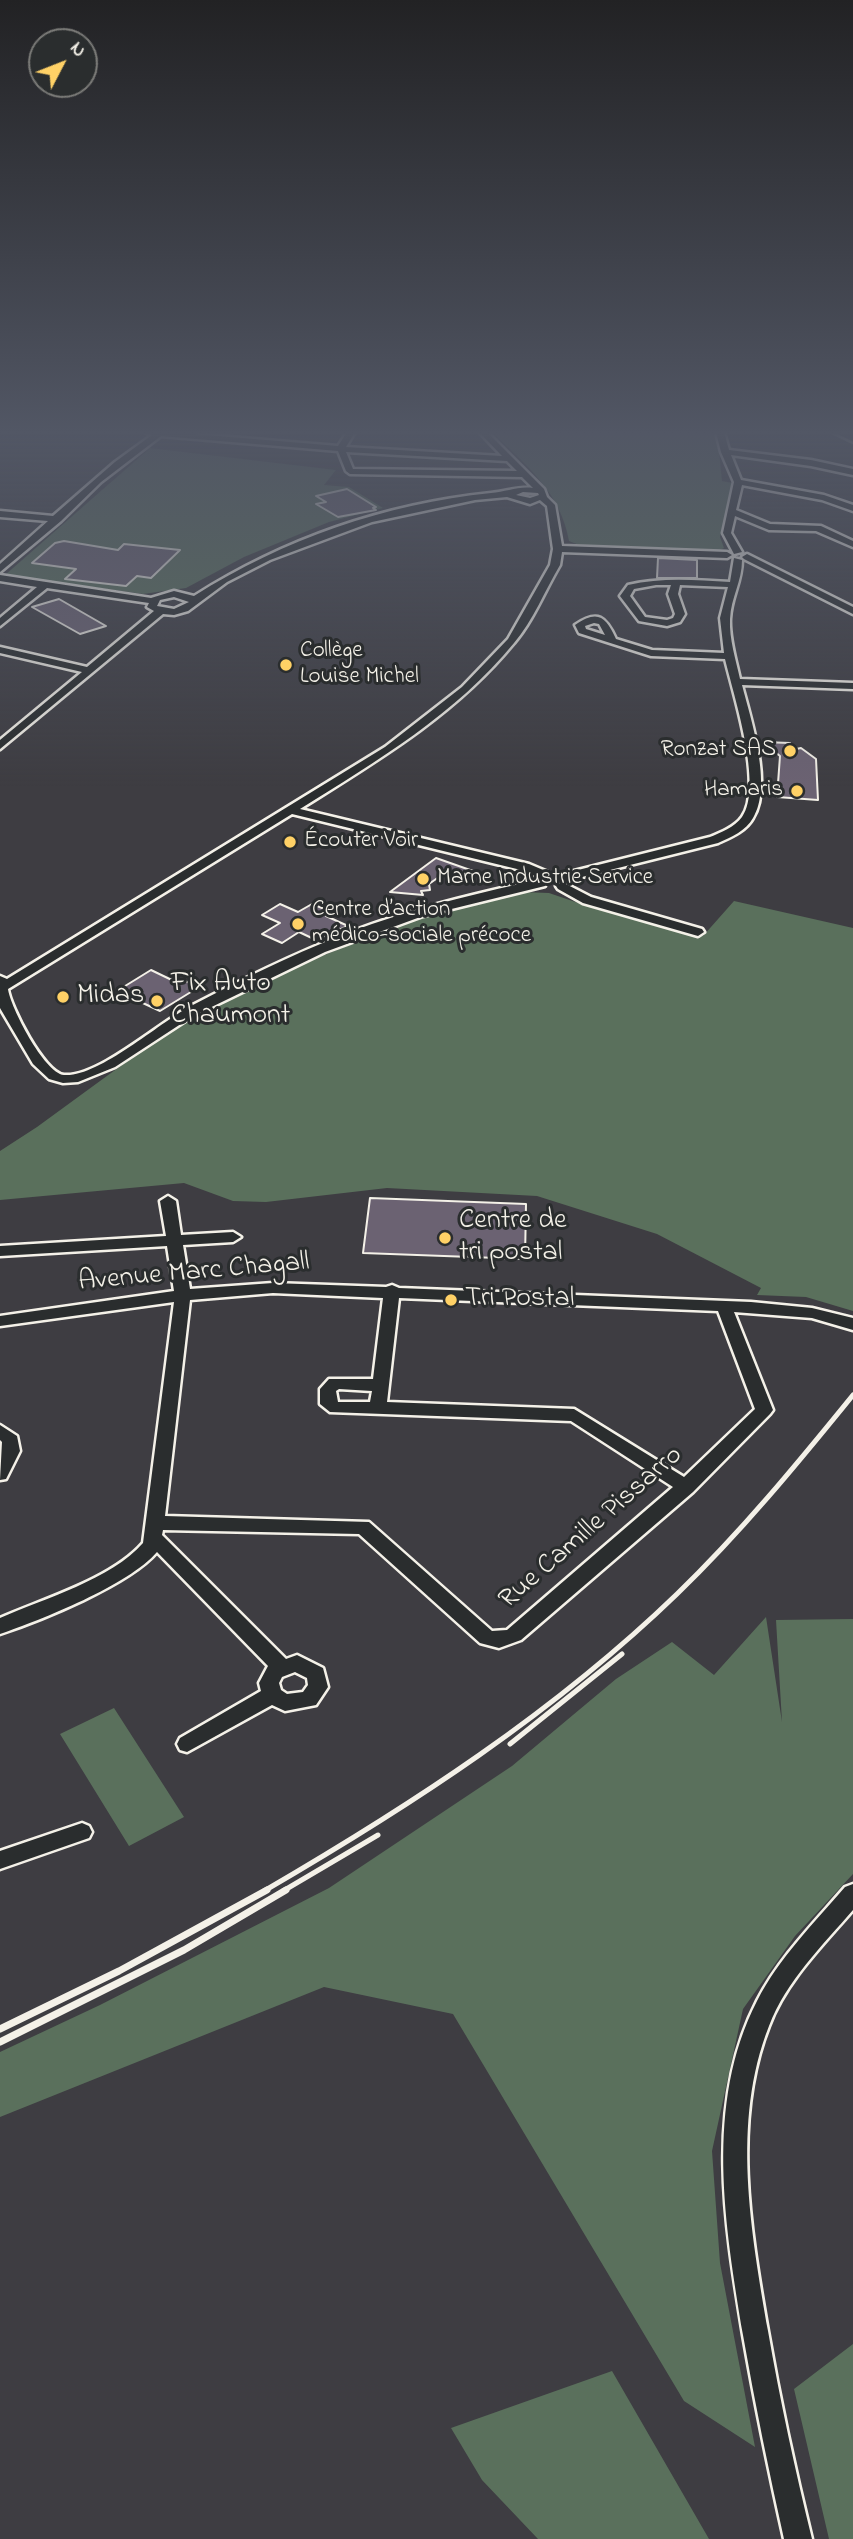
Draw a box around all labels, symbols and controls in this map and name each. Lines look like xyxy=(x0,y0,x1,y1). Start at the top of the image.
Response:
north arrow xyxy=(28,28,98,98)
text: N xyxy=(63,36,92,64)
place label: Collège Louise Michel xyxy=(300,638,419,692)
marker: Collège Louise Michel xyxy=(278,657,294,673)
place label: Ronzat SAS xyxy=(661,737,776,765)
marker: Ronzat SAS xyxy=(782,743,798,759)
place label: Hamaris xyxy=(704,777,783,805)
marker: Hamaris xyxy=(789,783,805,799)
place label: Écouter Voir xyxy=(304,828,418,856)
marker: Écouter Voir xyxy=(282,834,298,850)
place label: Marne Industrie Service xyxy=(437,865,653,893)
marker: Marne Industrie Service xyxy=(415,871,431,887)
place label: Centre d’action médico-sociale précoce xyxy=(312,897,531,951)
marker: Centre d’action médico-sociale précoce xyxy=(290,916,306,932)
place label: Fix Auto Chaumont xyxy=(171,968,290,1034)
place label: Midas xyxy=(77,980,144,1014)
marker: Midas xyxy=(55,989,71,1005)
marker: Fix Auto Chaumont xyxy=(149,993,165,1009)
place label: Centre de tri postal xyxy=(459,1205,567,1271)
marker: Centre de tri postal xyxy=(437,1230,453,1246)
street label: Avenue Marc Chagall xyxy=(77,1247,311,1301)
place label: Tri Postal xyxy=(465,1283,574,1317)
marker: Tri Postal xyxy=(443,1292,459,1308)
street label: Rue Camille Pissarro xyxy=(493,1440,691,1618)

